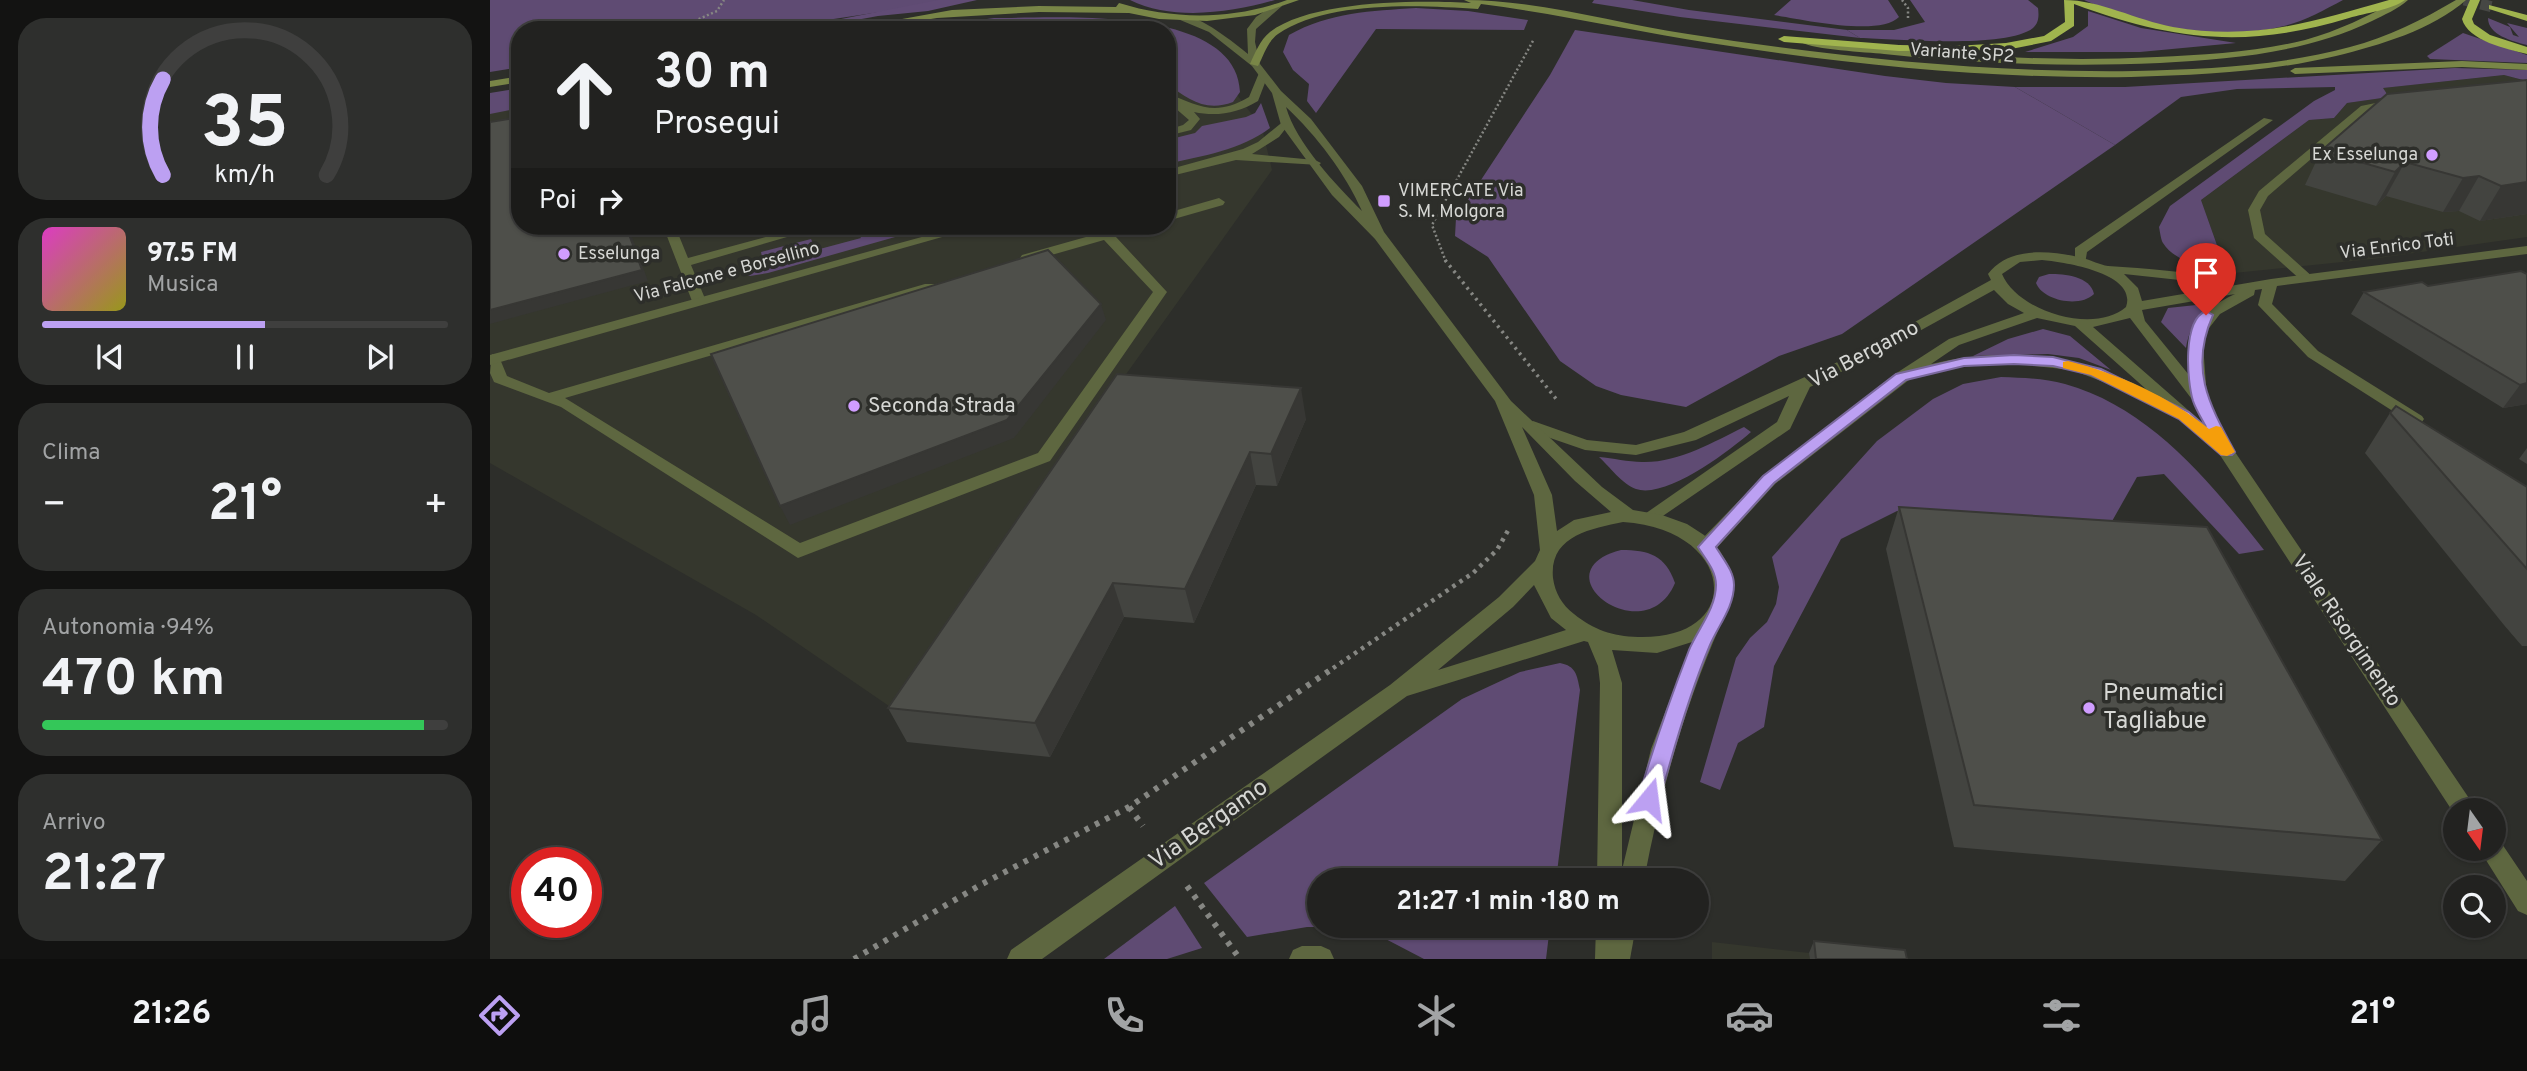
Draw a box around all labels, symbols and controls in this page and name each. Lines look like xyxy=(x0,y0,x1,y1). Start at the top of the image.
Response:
street label: Variante SP2 xyxy=(1909,39,2015,69)
text: 30 m xyxy=(654,44,770,106)
icon: ahead xyxy=(539,49,630,140)
text: 35 xyxy=(201,81,289,173)
text: Prosegui xyxy=(654,105,780,145)
place label: Ex Esselunga xyxy=(2312,144,2418,167)
marker: Ex Esselunga xyxy=(2424,147,2440,163)
text: km/h xyxy=(215,160,275,192)
place label: VIMERCATE Via S. M. Molgora xyxy=(1398,180,1524,224)
icon: right xyxy=(591,182,629,220)
text: Poi xyxy=(539,185,577,218)
marker: VIMERCATE Via S. M. Molgora xyxy=(1376,193,1392,209)
street label: Via Enrico Toti xyxy=(2339,229,2455,265)
street label: Via Falcone e Borsellino xyxy=(632,237,822,309)
text: 97.5 FM xyxy=(147,238,238,271)
place label: Esselunga xyxy=(578,243,660,266)
pin xyxy=(2176,243,2236,315)
marker: Esselunga xyxy=(556,246,572,262)
icon: arrive xyxy=(2187,254,2225,292)
text: Musica xyxy=(147,271,218,300)
street label: Via Bergamo xyxy=(1804,315,1924,395)
icon: previous xyxy=(91,338,129,376)
icon: pause xyxy=(226,338,264,376)
icon: next xyxy=(361,338,399,376)
place label: Seconda Strada xyxy=(868,393,1016,420)
marker: Seconda Strada xyxy=(846,398,862,414)
text: Clima xyxy=(42,439,100,468)
text: 21° xyxy=(208,473,282,539)
text: − xyxy=(42,482,67,531)
text: + xyxy=(423,482,448,531)
street label: Viale Risorgimento xyxy=(2285,550,2407,712)
text: Autonomia · 94% xyxy=(42,614,214,643)
text: 470 km xyxy=(42,648,225,714)
place label: Pneumatici Tagliabue xyxy=(2103,679,2224,737)
marker: Pneumatici Tagliabue xyxy=(2081,700,2097,716)
position arrow xyxy=(1612,762,1686,836)
street label: Via Bergamo xyxy=(1144,773,1274,877)
north arrow xyxy=(2443,798,2506,861)
map controls xyxy=(2443,798,2506,938)
text: Arrivo xyxy=(42,809,106,838)
text: 21:27 xyxy=(42,843,166,909)
speed limit sign: 40 xyxy=(511,847,602,938)
button: search xyxy=(2443,875,2506,938)
text: 21:27 · 1 min · 180 m xyxy=(1396,886,1620,919)
icon: directions xyxy=(475,991,524,1040)
icon: music xyxy=(787,991,836,1040)
icon: phone xyxy=(1100,991,1149,1040)
icon: climate xyxy=(1412,991,1461,1040)
icon: car xyxy=(1725,991,1774,1040)
icon: filters xyxy=(2037,991,2086,1040)
text: 21:26 xyxy=(132,995,211,1035)
text: 21° xyxy=(2350,995,2395,1035)

